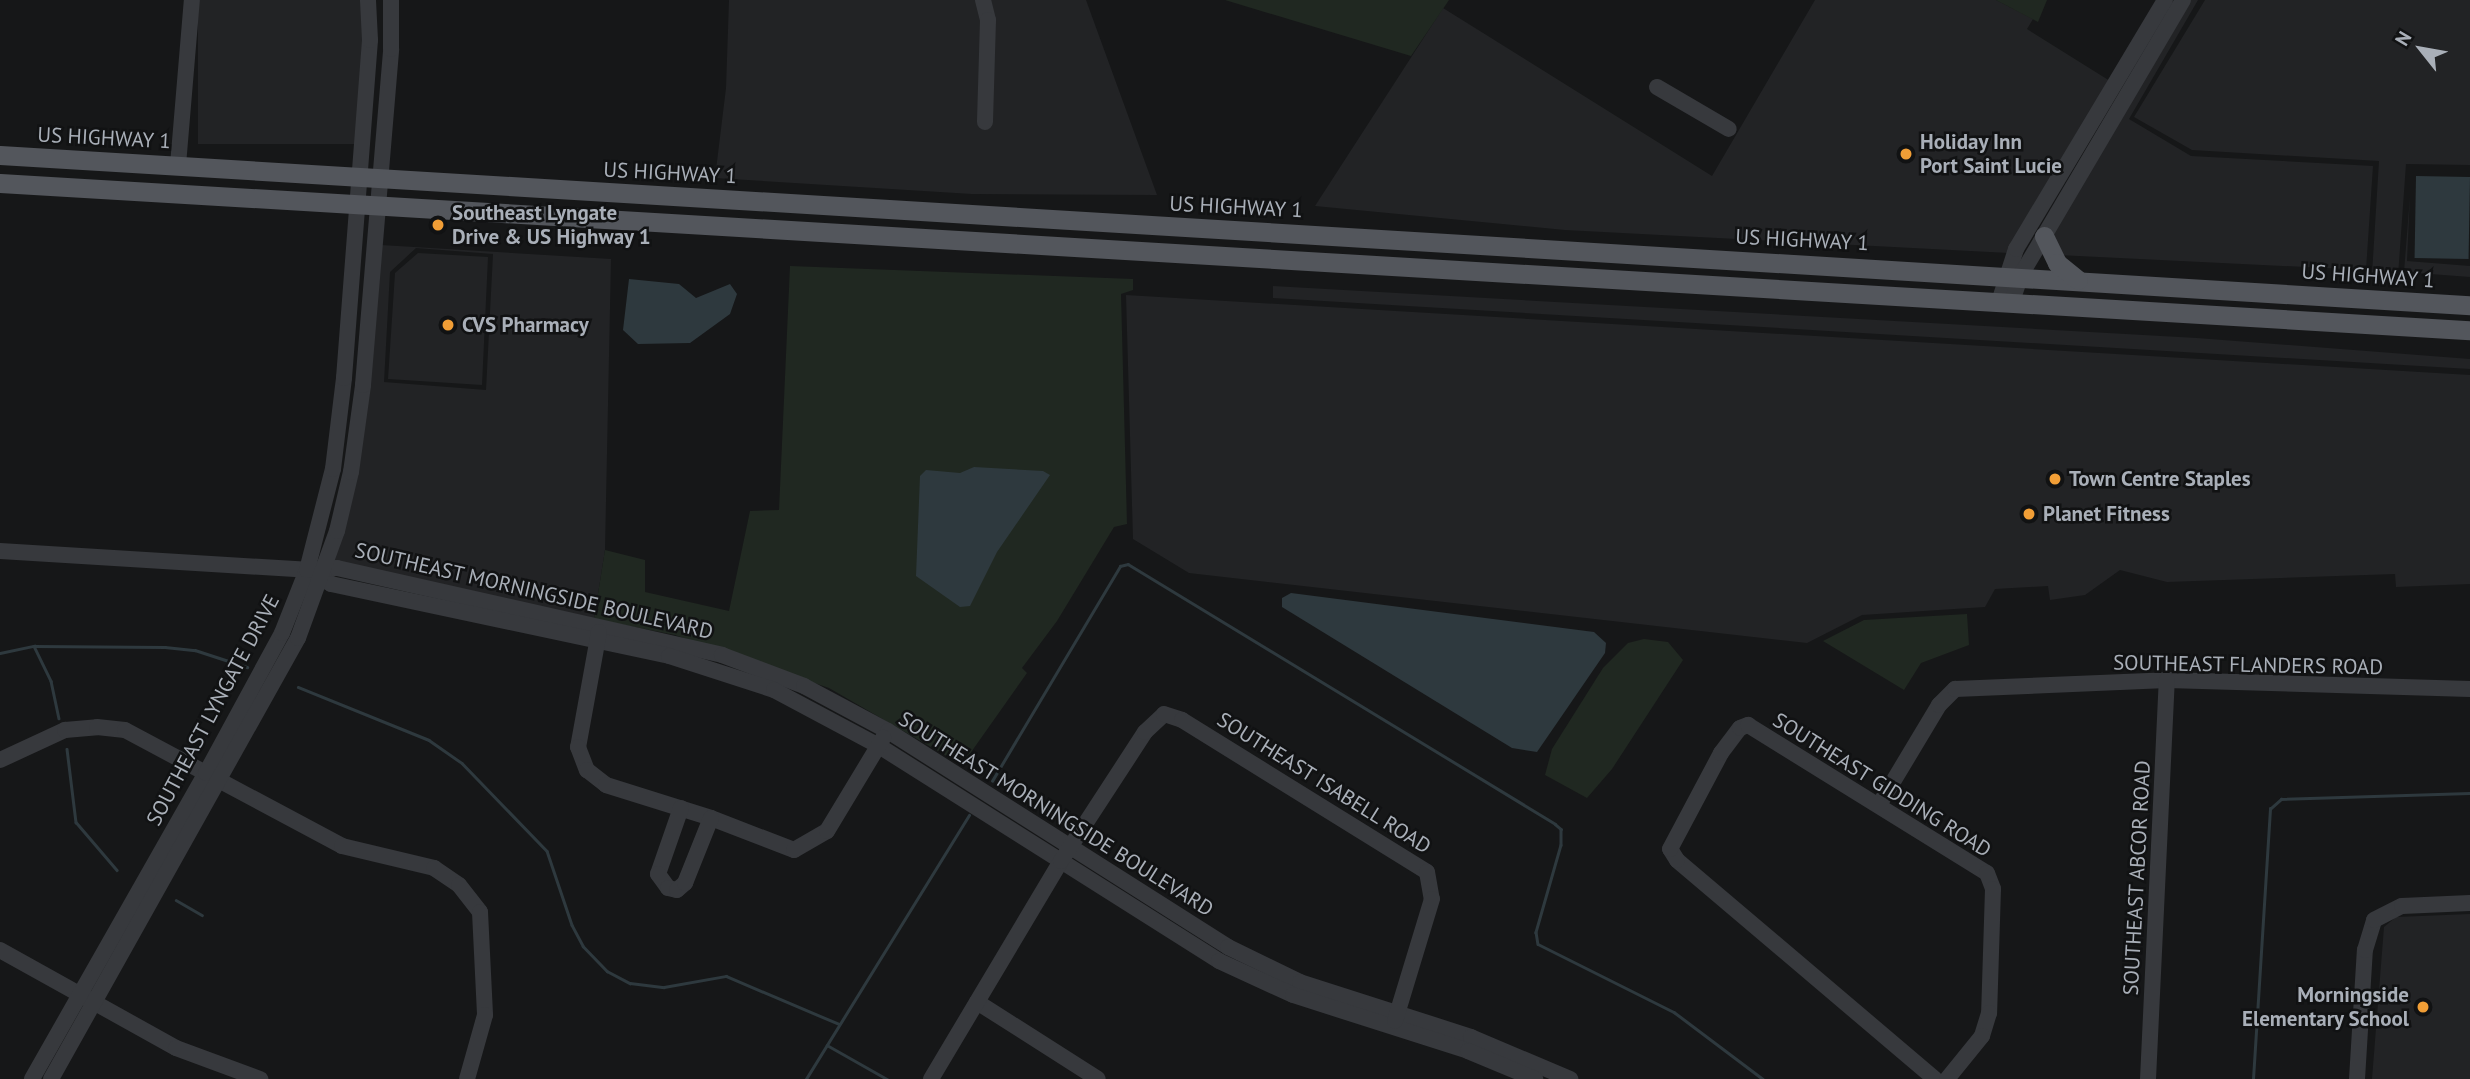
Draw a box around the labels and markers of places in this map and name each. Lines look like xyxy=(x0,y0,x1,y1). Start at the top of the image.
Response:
place label: Holiday Inn Port Saint Lucie xyxy=(1920,129,2062,179)
marker: Holiday Inn Port Saint Lucie xyxy=(1898,146,1914,162)
place label: Southeast Lyngate Drive & US Highway 1 xyxy=(452,200,651,250)
marker: Southeast Lyngate Drive & US Highway 1 xyxy=(430,217,446,233)
place label: CVS Pharmacy xyxy=(462,312,589,338)
marker: CVS Pharmacy xyxy=(440,317,456,333)
place label: Town Centre Staples xyxy=(2069,466,2251,492)
marker: Town Centre Staples xyxy=(2047,471,2063,487)
place label: Planet Fitness xyxy=(2043,501,2170,527)
marker: Planet Fitness xyxy=(2021,506,2037,522)
place label: Morningside Elementary School xyxy=(2241,982,2409,1032)
marker: Morningside Elementary School xyxy=(2415,999,2431,1015)

